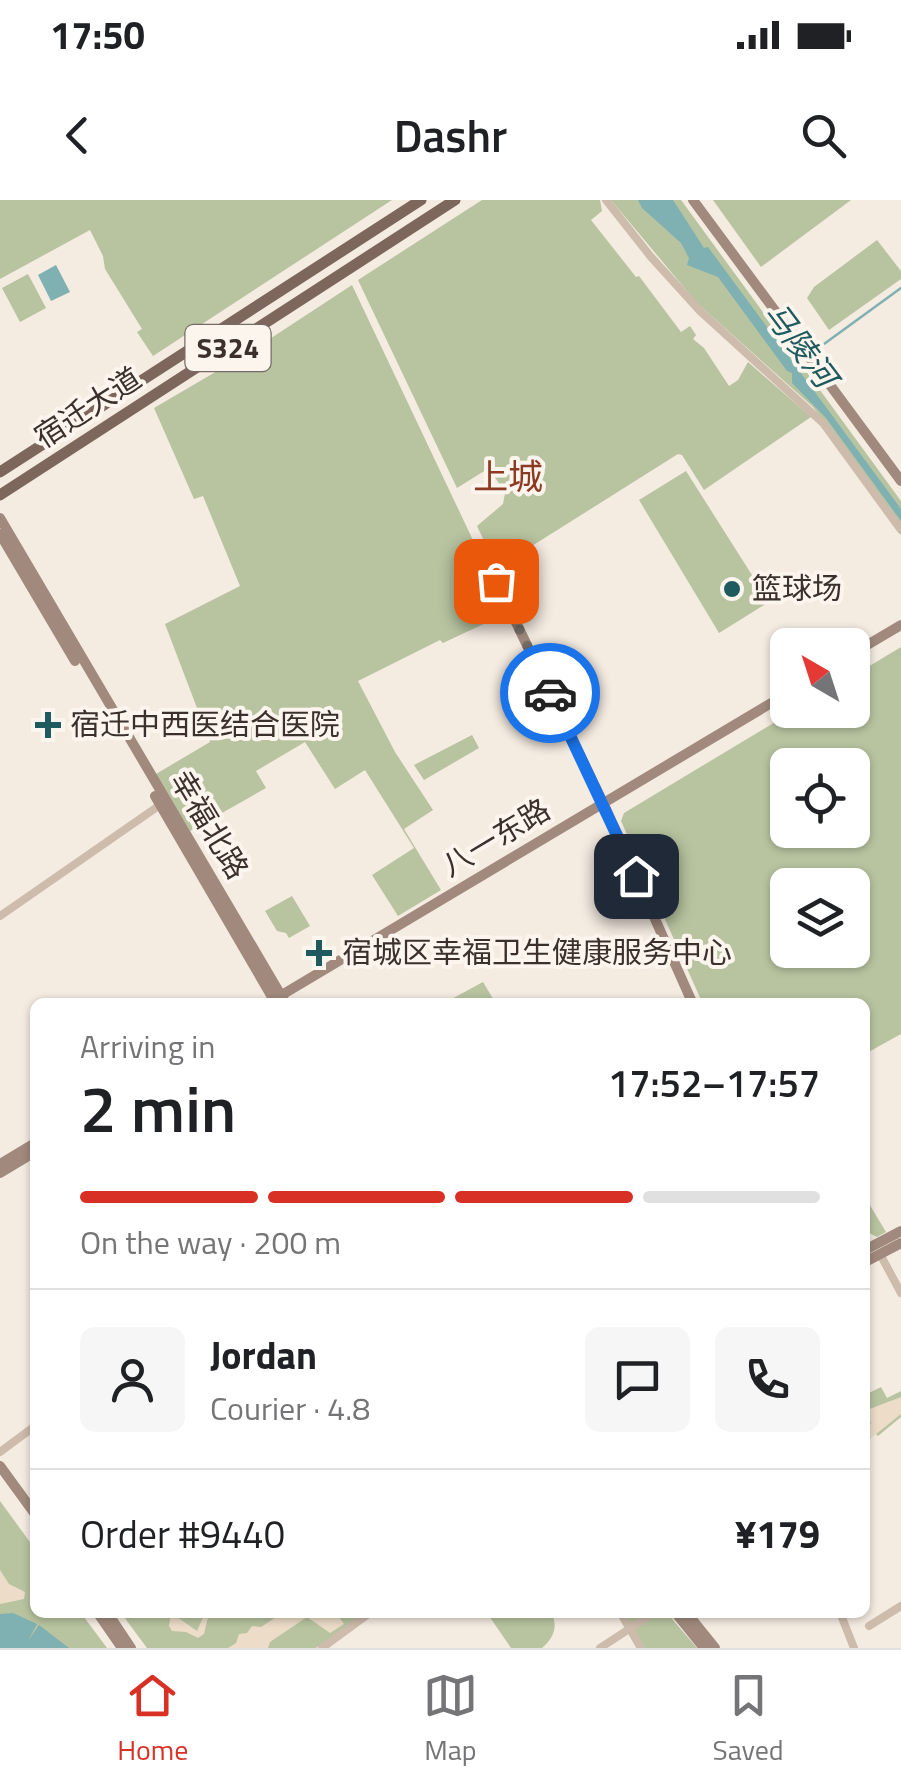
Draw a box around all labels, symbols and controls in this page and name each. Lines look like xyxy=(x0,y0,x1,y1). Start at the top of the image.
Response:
text: 17:50 xyxy=(50,6,145,64)
text: Dashr xyxy=(394,101,507,169)
icon: back xyxy=(50,108,105,163)
icon: search xyxy=(796,108,851,163)
water label: 马陵河 xyxy=(753,292,852,402)
road number: S324 xyxy=(186,325,270,371)
street label: 宿迁大道 xyxy=(25,355,150,459)
district label: 上城 xyxy=(473,449,543,503)
pin xyxy=(454,539,539,624)
icon: bag xyxy=(469,554,524,609)
place label: 篮球场 xyxy=(752,565,842,611)
marker: 篮球场 xyxy=(721,578,743,600)
north arrow xyxy=(770,628,870,728)
map controls xyxy=(770,628,870,968)
courier xyxy=(500,643,600,743)
icon: car xyxy=(523,666,578,721)
place label: 宿迁中西医结合医院 xyxy=(70,701,340,747)
marker: 宿迁中西医结合医院 xyxy=(35,712,61,738)
button: locate xyxy=(770,748,870,848)
street label: 幸福北路 xyxy=(159,761,260,888)
street label: 八一东路 xyxy=(432,787,559,888)
pin xyxy=(594,834,679,919)
icon: home xyxy=(609,849,664,904)
button: layers xyxy=(770,868,870,968)
place label: 宿城区幸福卫生健康服务中心 xyxy=(342,929,732,975)
marker: 宿城区幸福卫生健康服务中心 xyxy=(306,940,332,966)
text: Arriving in xyxy=(80,1022,216,1070)
text: 17:52–17:57 xyxy=(608,1054,820,1112)
text: 2 min xyxy=(80,1058,236,1157)
text: On the way · 200 m xyxy=(80,1218,341,1266)
text: Jordan xyxy=(210,1326,317,1384)
button: person xyxy=(80,1327,185,1432)
button: chat xyxy=(585,1327,690,1432)
button: phone xyxy=(715,1327,820,1432)
text: Courier · 4.8 xyxy=(210,1384,370,1432)
text: Order #9440 xyxy=(80,1505,285,1563)
text: ¥179 xyxy=(735,1505,820,1563)
tab: Home xyxy=(117,1668,188,1771)
tab: Map xyxy=(423,1668,478,1771)
tab: Saved xyxy=(712,1668,784,1771)

